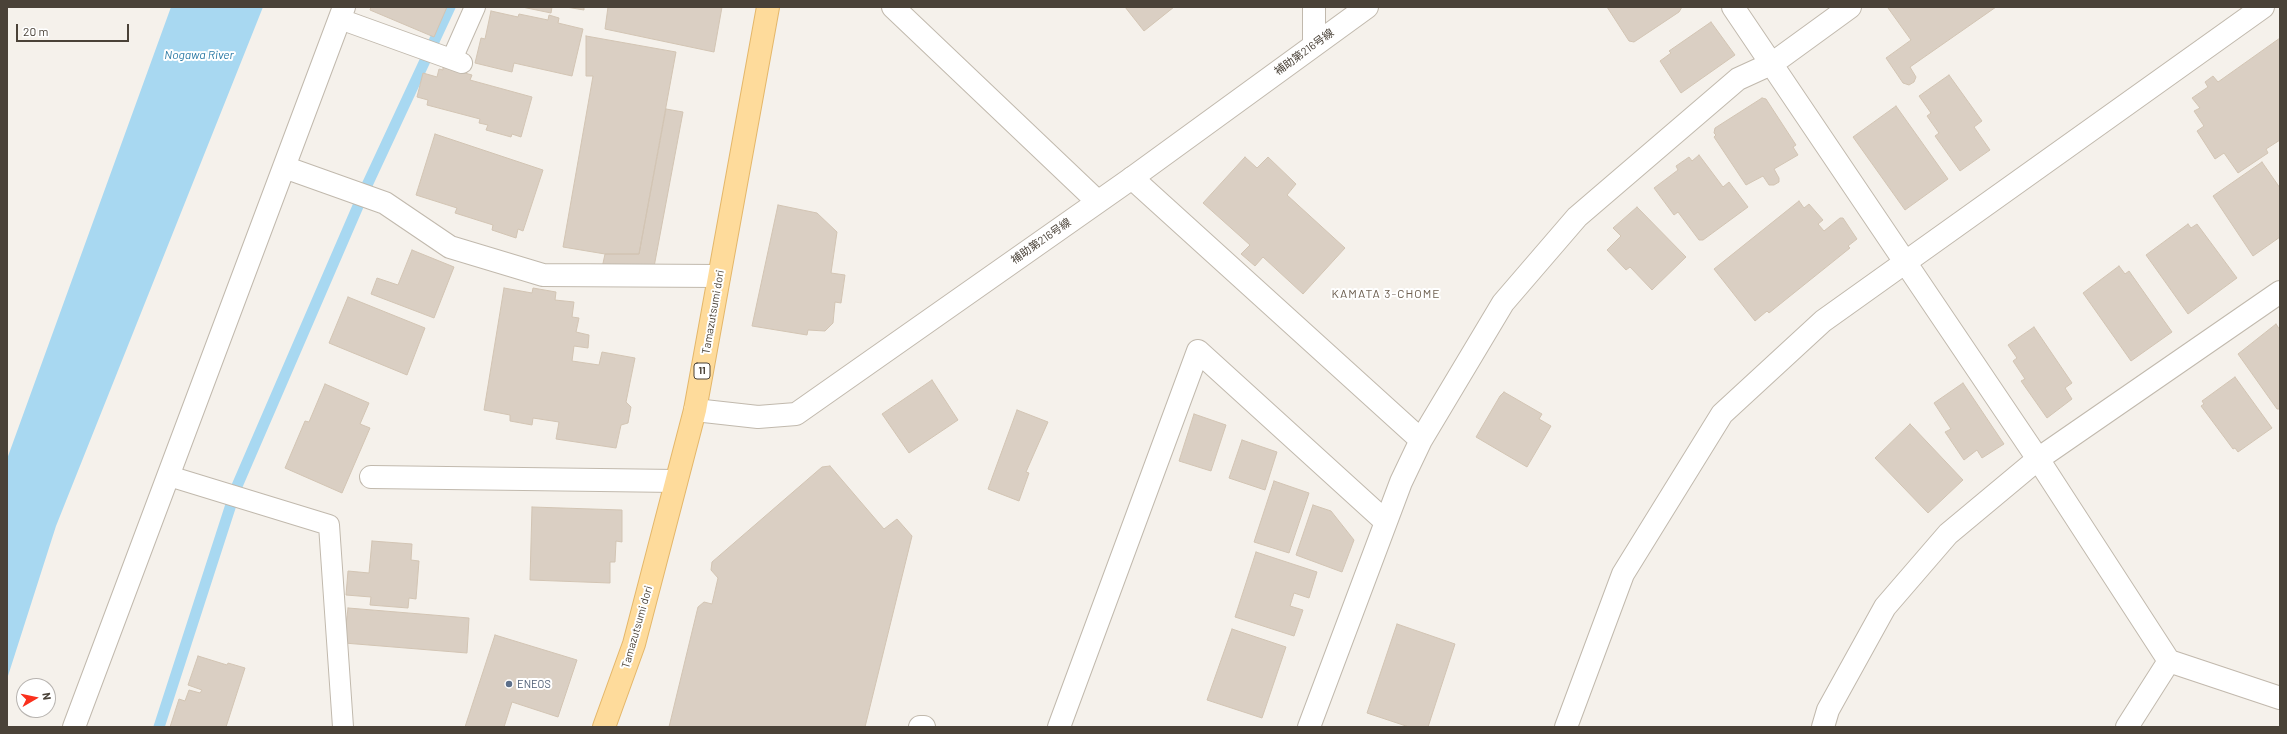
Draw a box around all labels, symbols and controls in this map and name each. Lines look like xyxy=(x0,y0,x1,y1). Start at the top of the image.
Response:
scale bar xyxy=(18,16,131,42)
text: 20 m xyxy=(23,24,49,38)
street label: 補助第216号線 xyxy=(1272,26,1336,78)
water label: Nogawa River xyxy=(164,48,234,62)
street label: 補助第216号線 xyxy=(1008,215,1074,267)
street label: Tamazutsumi dori xyxy=(699,269,727,355)
district label: KAMATA 3-CHOME xyxy=(1331,287,1441,301)
road number: 11 xyxy=(694,363,710,379)
street label: Tamazutsumi dori xyxy=(619,584,655,670)
place label: ENEOS xyxy=(517,677,551,691)
north arrow xyxy=(16,678,56,718)
marker: ENEOS xyxy=(504,679,514,689)
text: N xyxy=(40,692,54,701)

